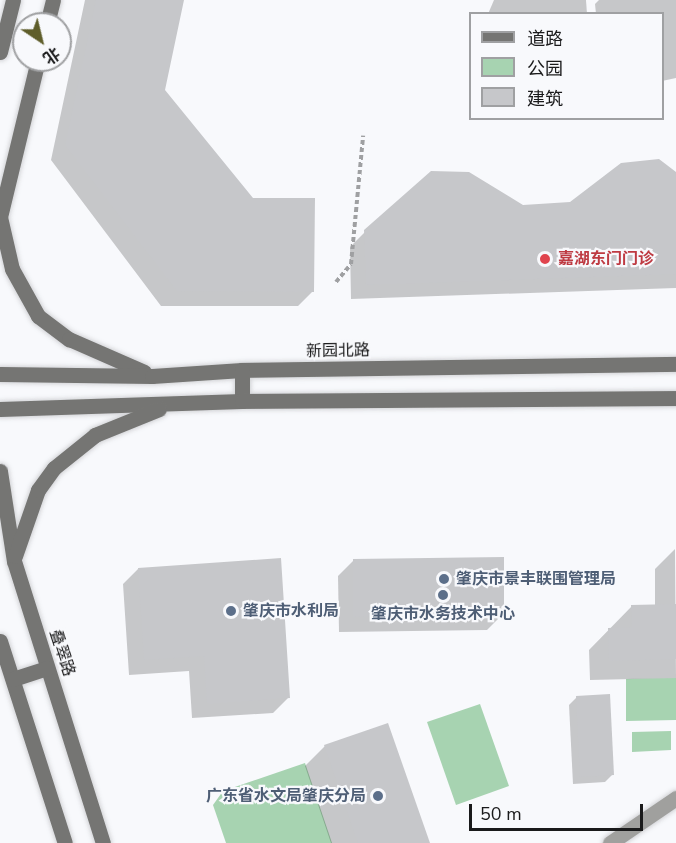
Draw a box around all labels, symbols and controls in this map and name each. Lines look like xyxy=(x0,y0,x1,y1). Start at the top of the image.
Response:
north arrow xyxy=(12,12,72,72)
legend xyxy=(469,12,664,120)
text: 道路 xyxy=(527,27,563,51)
text: 北 xyxy=(38,41,64,69)
text: 公园 xyxy=(527,57,563,81)
text: 建筑 xyxy=(527,87,563,111)
place label: 嘉湖东门门诊 xyxy=(558,249,654,269)
marker: 嘉湖东门门诊 xyxy=(536,250,554,268)
street label: 新园北路 xyxy=(306,341,370,361)
place label: 肇庆市景丰联围管理局 xyxy=(456,569,616,589)
marker: 肇庆市景丰联围管理局 xyxy=(437,572,451,586)
marker: 肇庆市水务技术中心 xyxy=(436,588,450,602)
place label: 肇庆市水利局 xyxy=(243,601,339,621)
marker: 肇庆市水利局 xyxy=(224,604,238,618)
place label: 肇庆市水务技术中心 xyxy=(371,604,515,624)
street label: 叠翠路 xyxy=(45,627,79,679)
place label: 广东省水文局肇庆分局 xyxy=(206,786,366,806)
marker: 广东省水文局肇庆分局 xyxy=(371,789,385,803)
scale bar xyxy=(472,792,646,830)
text: 50 m xyxy=(480,802,522,826)

